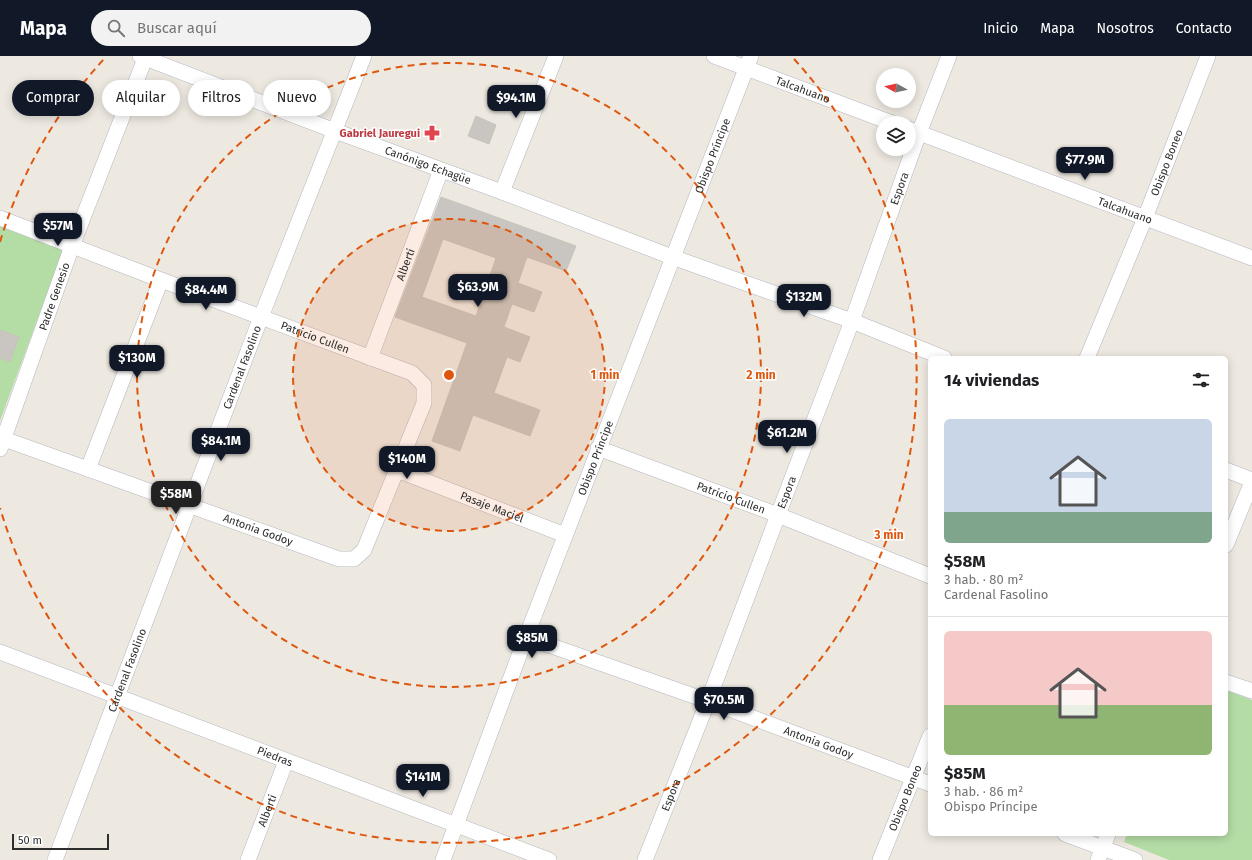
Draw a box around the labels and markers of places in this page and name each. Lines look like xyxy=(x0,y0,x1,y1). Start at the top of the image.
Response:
pin: $94.1M xyxy=(483,85,549,119)
pharmacy icon: Gabriel Jauregui xyxy=(423,124,441,142)
place label: Gabriel Jauregui xyxy=(340,127,420,140)
pin: $77.9M xyxy=(1052,147,1118,181)
pin: $57M xyxy=(34,213,82,247)
pin: $63.9M xyxy=(445,274,511,308)
pin: $84.4M xyxy=(173,277,239,311)
pin: $132M xyxy=(776,284,832,318)
pin: $130M xyxy=(109,345,165,379)
centre of rings xyxy=(442,368,456,382)
pin: $61.2M xyxy=(754,420,820,454)
pin: $84.1M xyxy=(188,428,254,462)
pin: $140M xyxy=(379,446,435,480)
pin: $58M xyxy=(152,481,200,515)
pin: $85M xyxy=(508,625,556,659)
pin: $70.5M xyxy=(691,687,757,721)
pin: $141M xyxy=(395,764,451,798)

